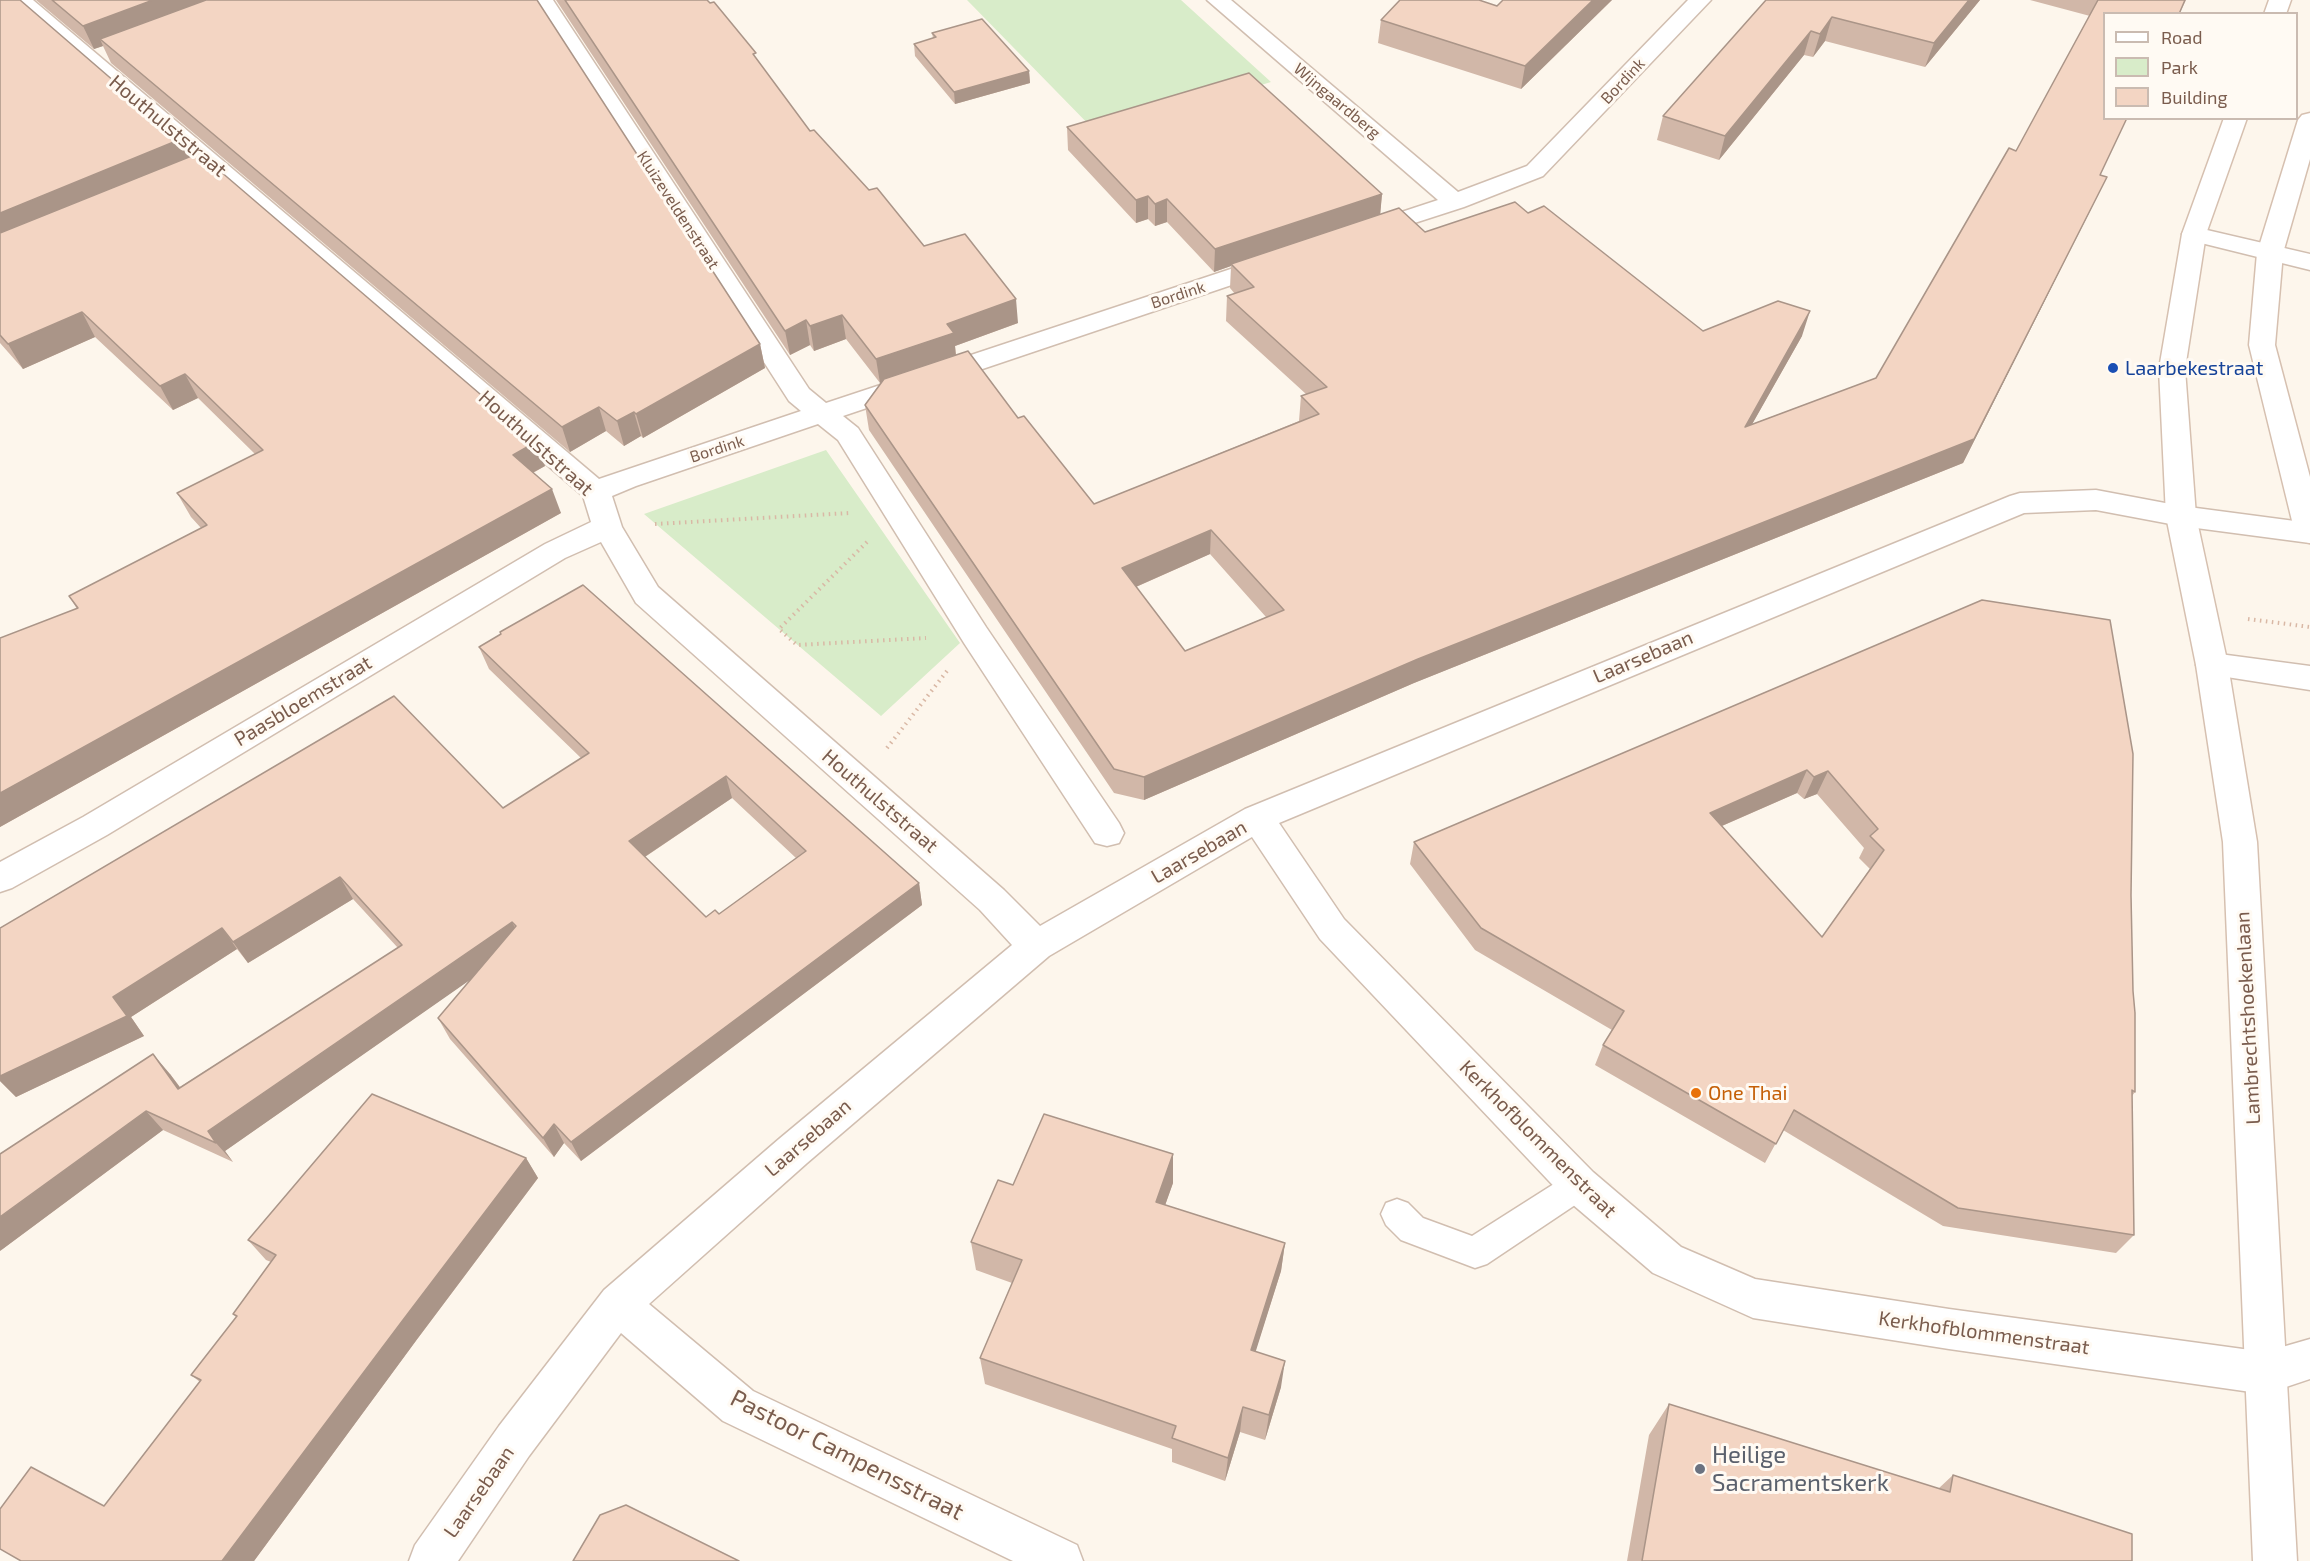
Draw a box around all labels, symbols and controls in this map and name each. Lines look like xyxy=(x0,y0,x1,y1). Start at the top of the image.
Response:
legend xyxy=(2103,12,2298,120)
text: Road xyxy=(2161,26,2202,48)
street label: Bordink xyxy=(1597,54,1649,108)
text: Park xyxy=(2161,56,2198,78)
street label: Wijngaardberg xyxy=(1290,59,1384,143)
street label: Houthulststraat xyxy=(104,70,232,182)
text: Building xyxy=(2161,86,2228,108)
street label: Kluizeveldenstraat xyxy=(633,147,723,273)
street label: Bordink xyxy=(1148,277,1208,313)
place label: Laarbekestraat xyxy=(2125,356,2263,380)
marker: Laarbekestraat xyxy=(2106,361,2120,375)
street label: Houthulststraat xyxy=(474,385,598,501)
street label: Bordink xyxy=(687,431,747,467)
street label: Laarsebaan xyxy=(1589,625,1697,689)
street label: Paasbloemstraat xyxy=(230,650,376,752)
street label: Houthulststraat xyxy=(817,744,943,858)
street label: Laarsebaan xyxy=(1147,815,1251,889)
street label: Lambrechtshoekenlaan xyxy=(2230,911,2266,1125)
street label: Kerkhofblommenstraat xyxy=(1454,1055,1622,1223)
place label: One Thai xyxy=(1708,1081,1787,1105)
marker: One Thai xyxy=(1689,1086,1703,1100)
street label: Laarsebaan xyxy=(760,1094,856,1182)
street label: Kerkhofblommenstraat xyxy=(1877,1306,2091,1360)
street label: Pastoor Campensstraat xyxy=(725,1384,969,1526)
place label: Heilige Sacramentskerk xyxy=(1712,1441,1889,1497)
street label: Laarsebaan xyxy=(439,1442,519,1542)
marker: Heilige Sacramentskerk xyxy=(1693,1462,1707,1476)

